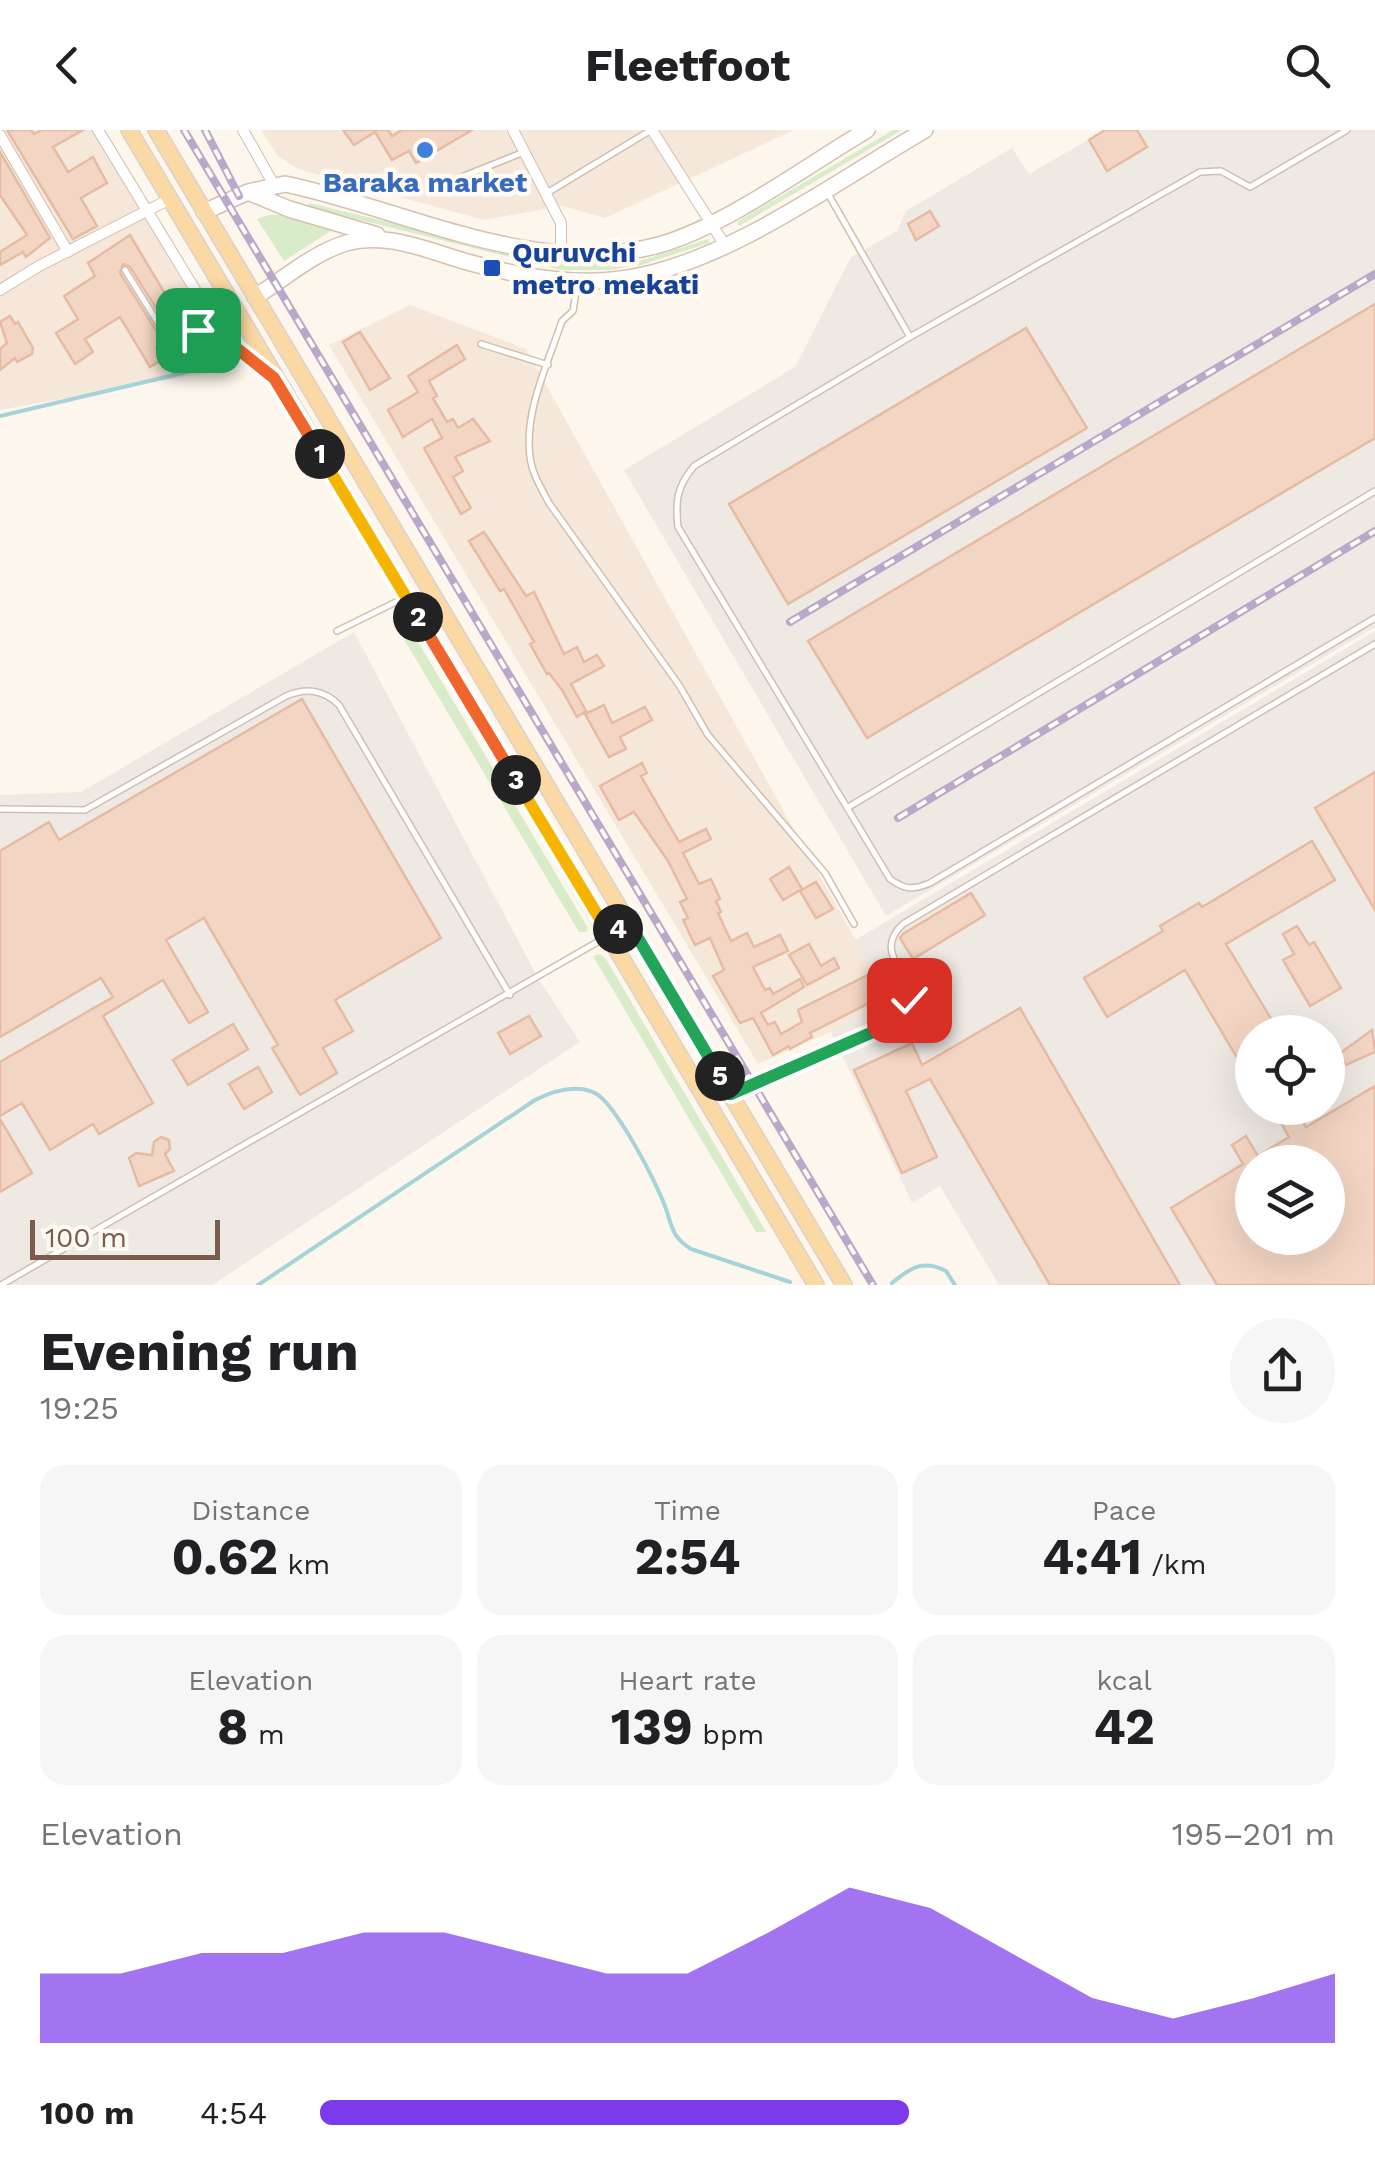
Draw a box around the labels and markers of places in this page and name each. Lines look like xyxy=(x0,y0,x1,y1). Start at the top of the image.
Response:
marker: Baraka market xyxy=(414,139,436,161)
place label: Baraka market xyxy=(323,166,527,199)
place label: Quruvchi metro mekati xyxy=(512,236,699,301)
marker: Quruvchi metro mekati xyxy=(481,257,503,279)
pin xyxy=(156,288,241,373)
pin: 1 xyxy=(295,429,345,479)
pin: 2 xyxy=(393,592,443,642)
pin: 3 xyxy=(491,755,541,805)
pin: 4 xyxy=(593,904,643,954)
pin xyxy=(867,958,952,1043)
pin: 5 xyxy=(695,1051,745,1101)

